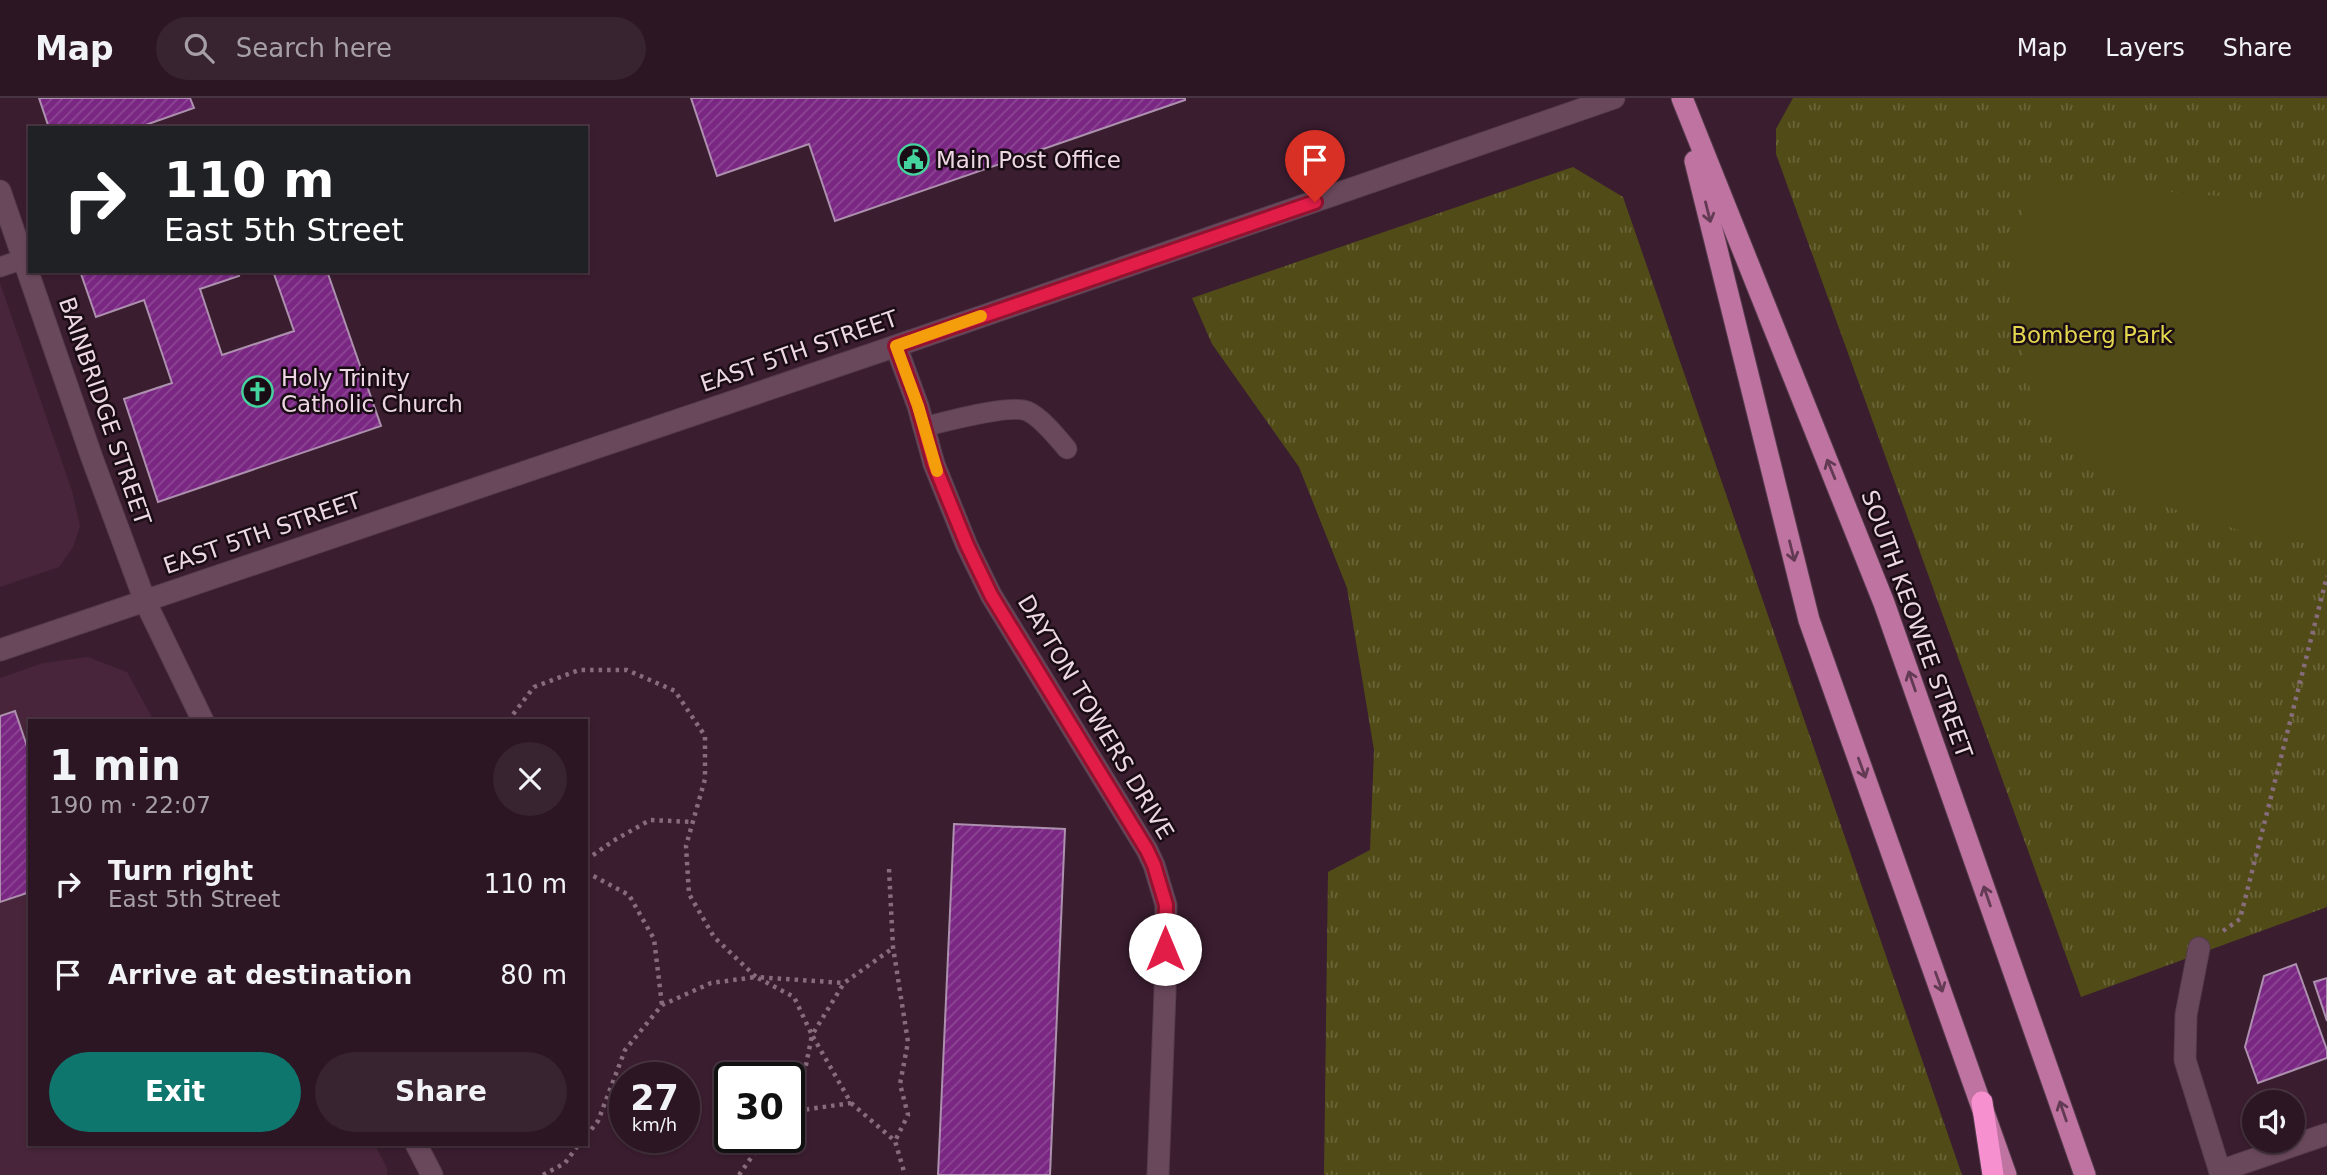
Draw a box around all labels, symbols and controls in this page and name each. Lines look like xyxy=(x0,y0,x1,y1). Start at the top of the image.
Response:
search box xyxy=(156,17,646,80)
text: Map xyxy=(35,29,114,68)
icon: search xyxy=(180,29,218,67)
text: Search here xyxy=(236,33,392,63)
text: Map xyxy=(2017,34,2067,62)
text: Layers xyxy=(2105,34,2185,62)
text: Share xyxy=(2223,34,2292,62)
pin xyxy=(1285,130,1345,202)
icon: arrive xyxy=(1296,141,1334,179)
public building icon: Main Post Office xyxy=(896,143,930,177)
place label: Main Post Office xyxy=(936,147,1121,173)
text: 110 m xyxy=(164,152,334,209)
icon: right xyxy=(49,154,140,245)
one-way arrow xyxy=(1702,200,1715,223)
text: East 5th Street xyxy=(164,211,404,249)
street label: BAINBRIDGE STREET xyxy=(54,294,157,529)
street label: EAST 5TH STREET xyxy=(697,305,902,397)
park label: Bomberg Park xyxy=(2011,322,2174,348)
place label: Holy Trinity Catholic Church xyxy=(281,365,463,417)
church icon: Holy Trinity Catholic Church xyxy=(241,374,275,408)
one-way arrow xyxy=(1823,459,1836,480)
street label: EAST 5TH STREET xyxy=(160,487,365,579)
street label: SOUTH KEOWEE STREET xyxy=(1856,487,1978,762)
one-way arrow xyxy=(1786,539,1799,562)
street label: DAYTON TOWERS DRIVE xyxy=(1013,590,1179,844)
one-way arrow xyxy=(1905,671,1917,693)
text: 1 min xyxy=(49,741,181,790)
button: close xyxy=(493,742,567,816)
one-way arrow xyxy=(1857,756,1869,778)
text: 190 m · 22:07 xyxy=(49,792,211,818)
text: Turn right xyxy=(108,856,253,886)
icon: right xyxy=(49,865,87,903)
text: 110 m xyxy=(484,869,567,899)
one-way arrow xyxy=(1980,885,1992,907)
text: East 5th Street xyxy=(108,886,280,912)
position arrow xyxy=(1128,912,1202,986)
icon: arrive xyxy=(49,956,87,994)
text: Arrive at destination xyxy=(108,960,412,990)
text: 80 m xyxy=(500,960,567,990)
one-way arrow xyxy=(1934,970,1946,992)
button: Exit xyxy=(49,1052,301,1132)
button: Share xyxy=(315,1052,567,1132)
speed limit sign: 30 xyxy=(714,1062,805,1153)
text: 27 xyxy=(630,1078,679,1118)
map controls xyxy=(2242,1090,2305,1153)
button: sound xyxy=(2242,1090,2305,1153)
one-way arrow xyxy=(2056,1100,2068,1122)
text: km/h xyxy=(632,1114,677,1135)

